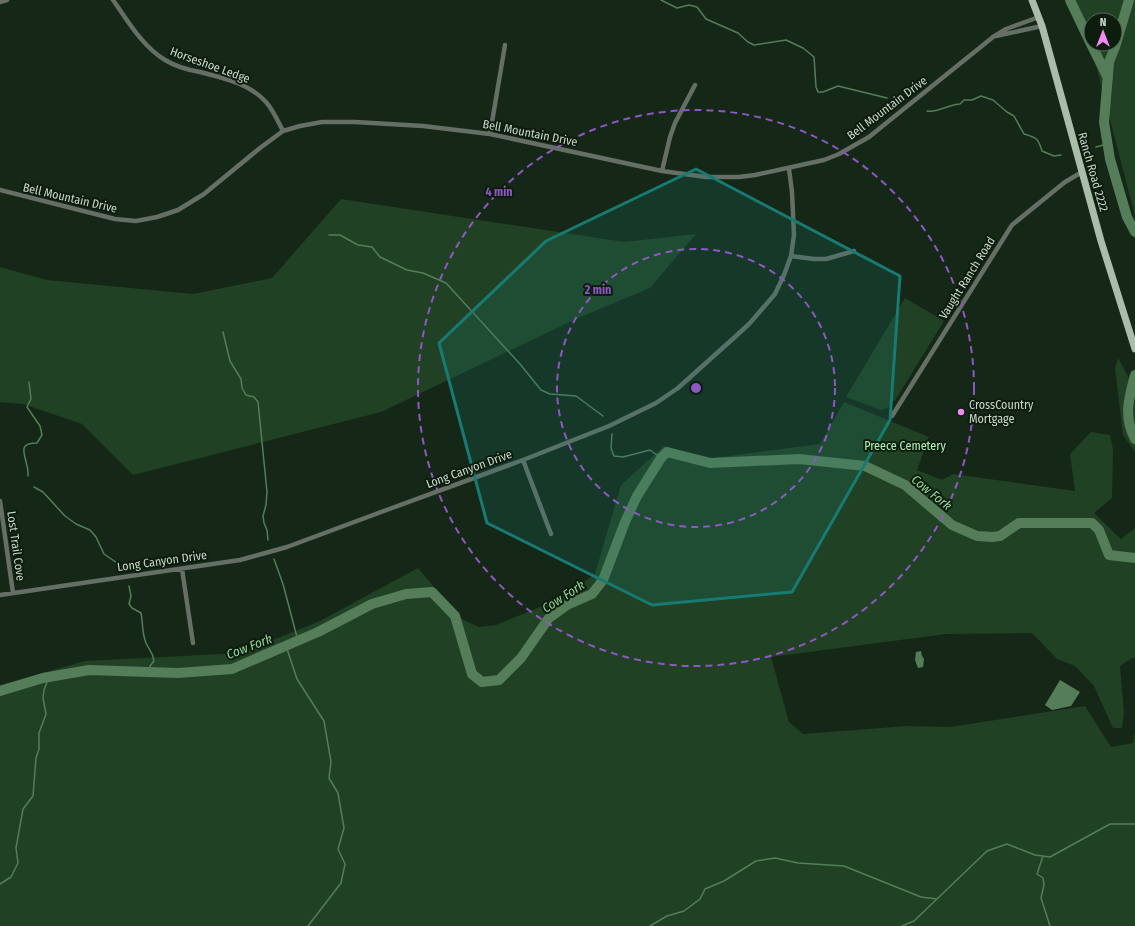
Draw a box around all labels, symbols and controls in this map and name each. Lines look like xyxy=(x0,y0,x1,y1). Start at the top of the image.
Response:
north arrow xyxy=(1083,12,1123,52)
text: N xyxy=(1100,16,1106,29)
street label: Horseshoe Ledge xyxy=(168,44,252,86)
street label: Bell Mountain Drive xyxy=(844,73,930,143)
street label: Bell Mountain Drive xyxy=(481,117,579,149)
street label: Ranch Road 2222 xyxy=(1075,131,1111,213)
street label: Bell Mountain Drive xyxy=(21,180,119,216)
text: 4 min xyxy=(485,185,513,199)
street label: Vaught Ranch Road xyxy=(936,234,998,322)
text: 2 min xyxy=(584,283,611,297)
centre of rings xyxy=(689,381,703,395)
place label: CrossCountry Mortgage xyxy=(969,398,1034,426)
marker: CrossCountry Mortgage xyxy=(956,407,966,417)
park label: Preece Cemetery xyxy=(864,439,946,453)
street label: Long Canyon Drive xyxy=(424,447,514,491)
water label: Cow Fork xyxy=(909,472,955,514)
street label: Lost Trail Cove xyxy=(4,510,28,582)
street label: Long Canyon Drive xyxy=(116,548,208,574)
water label: Cow Fork xyxy=(539,577,588,616)
water label: Cow Fork xyxy=(224,631,275,662)

